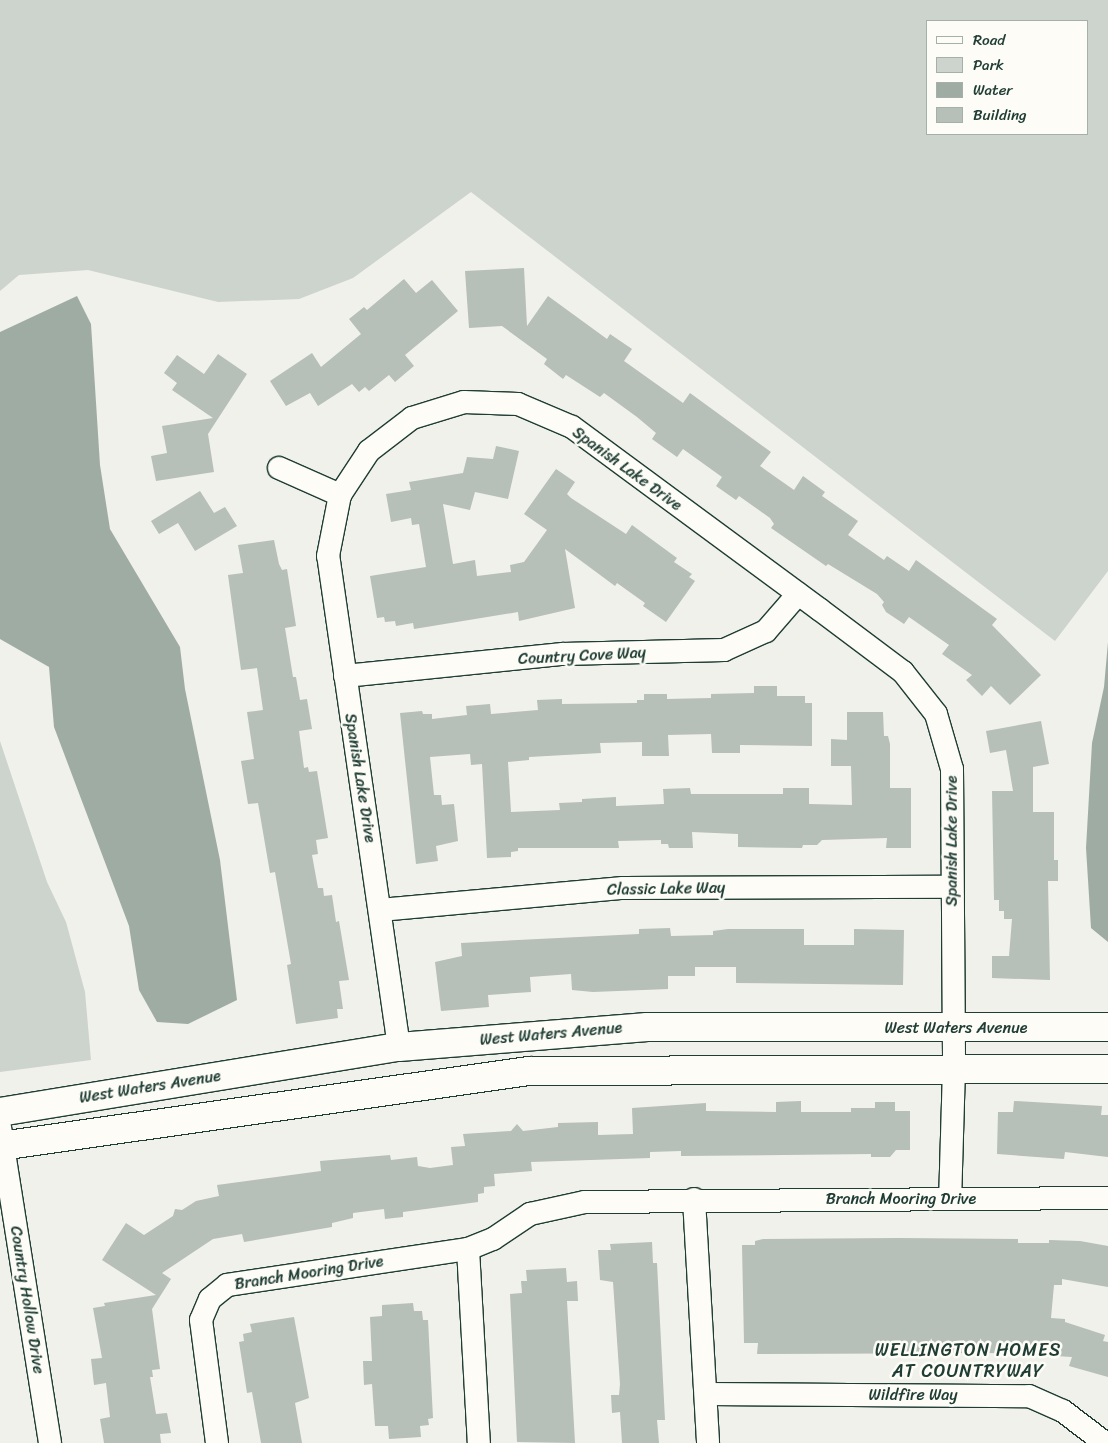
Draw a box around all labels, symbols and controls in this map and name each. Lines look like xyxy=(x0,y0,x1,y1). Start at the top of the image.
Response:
legend xyxy=(926,20,1088,135)
text: Road xyxy=(973,27,1005,53)
text: Park xyxy=(973,52,1004,78)
text: Water xyxy=(973,77,1013,103)
text: Building xyxy=(973,102,1027,128)
street label: Spanish Lake Drive xyxy=(568,423,686,515)
street label: Country Cove Way xyxy=(518,643,646,669)
street label: Spanish Lake Drive xyxy=(340,712,380,844)
street label: Spanish Lake Drive xyxy=(942,775,962,907)
street label: Classic Lake Way xyxy=(607,878,725,900)
street label: West Waters Avenue xyxy=(479,1018,623,1050)
street label: West Waters Avenue xyxy=(884,1018,1028,1038)
street label: West Waters Avenue xyxy=(78,1066,222,1108)
street label: Branch Mooring Drive xyxy=(825,1189,977,1209)
street label: Country Hollow Drive xyxy=(6,1225,48,1375)
street label: Branch Mooring Drive xyxy=(233,1252,385,1294)
district label: WELLINGTON HOMES AT COUNTRYWAY xyxy=(875,1340,1061,1382)
street label: Wildfire Way xyxy=(868,1385,958,1405)

